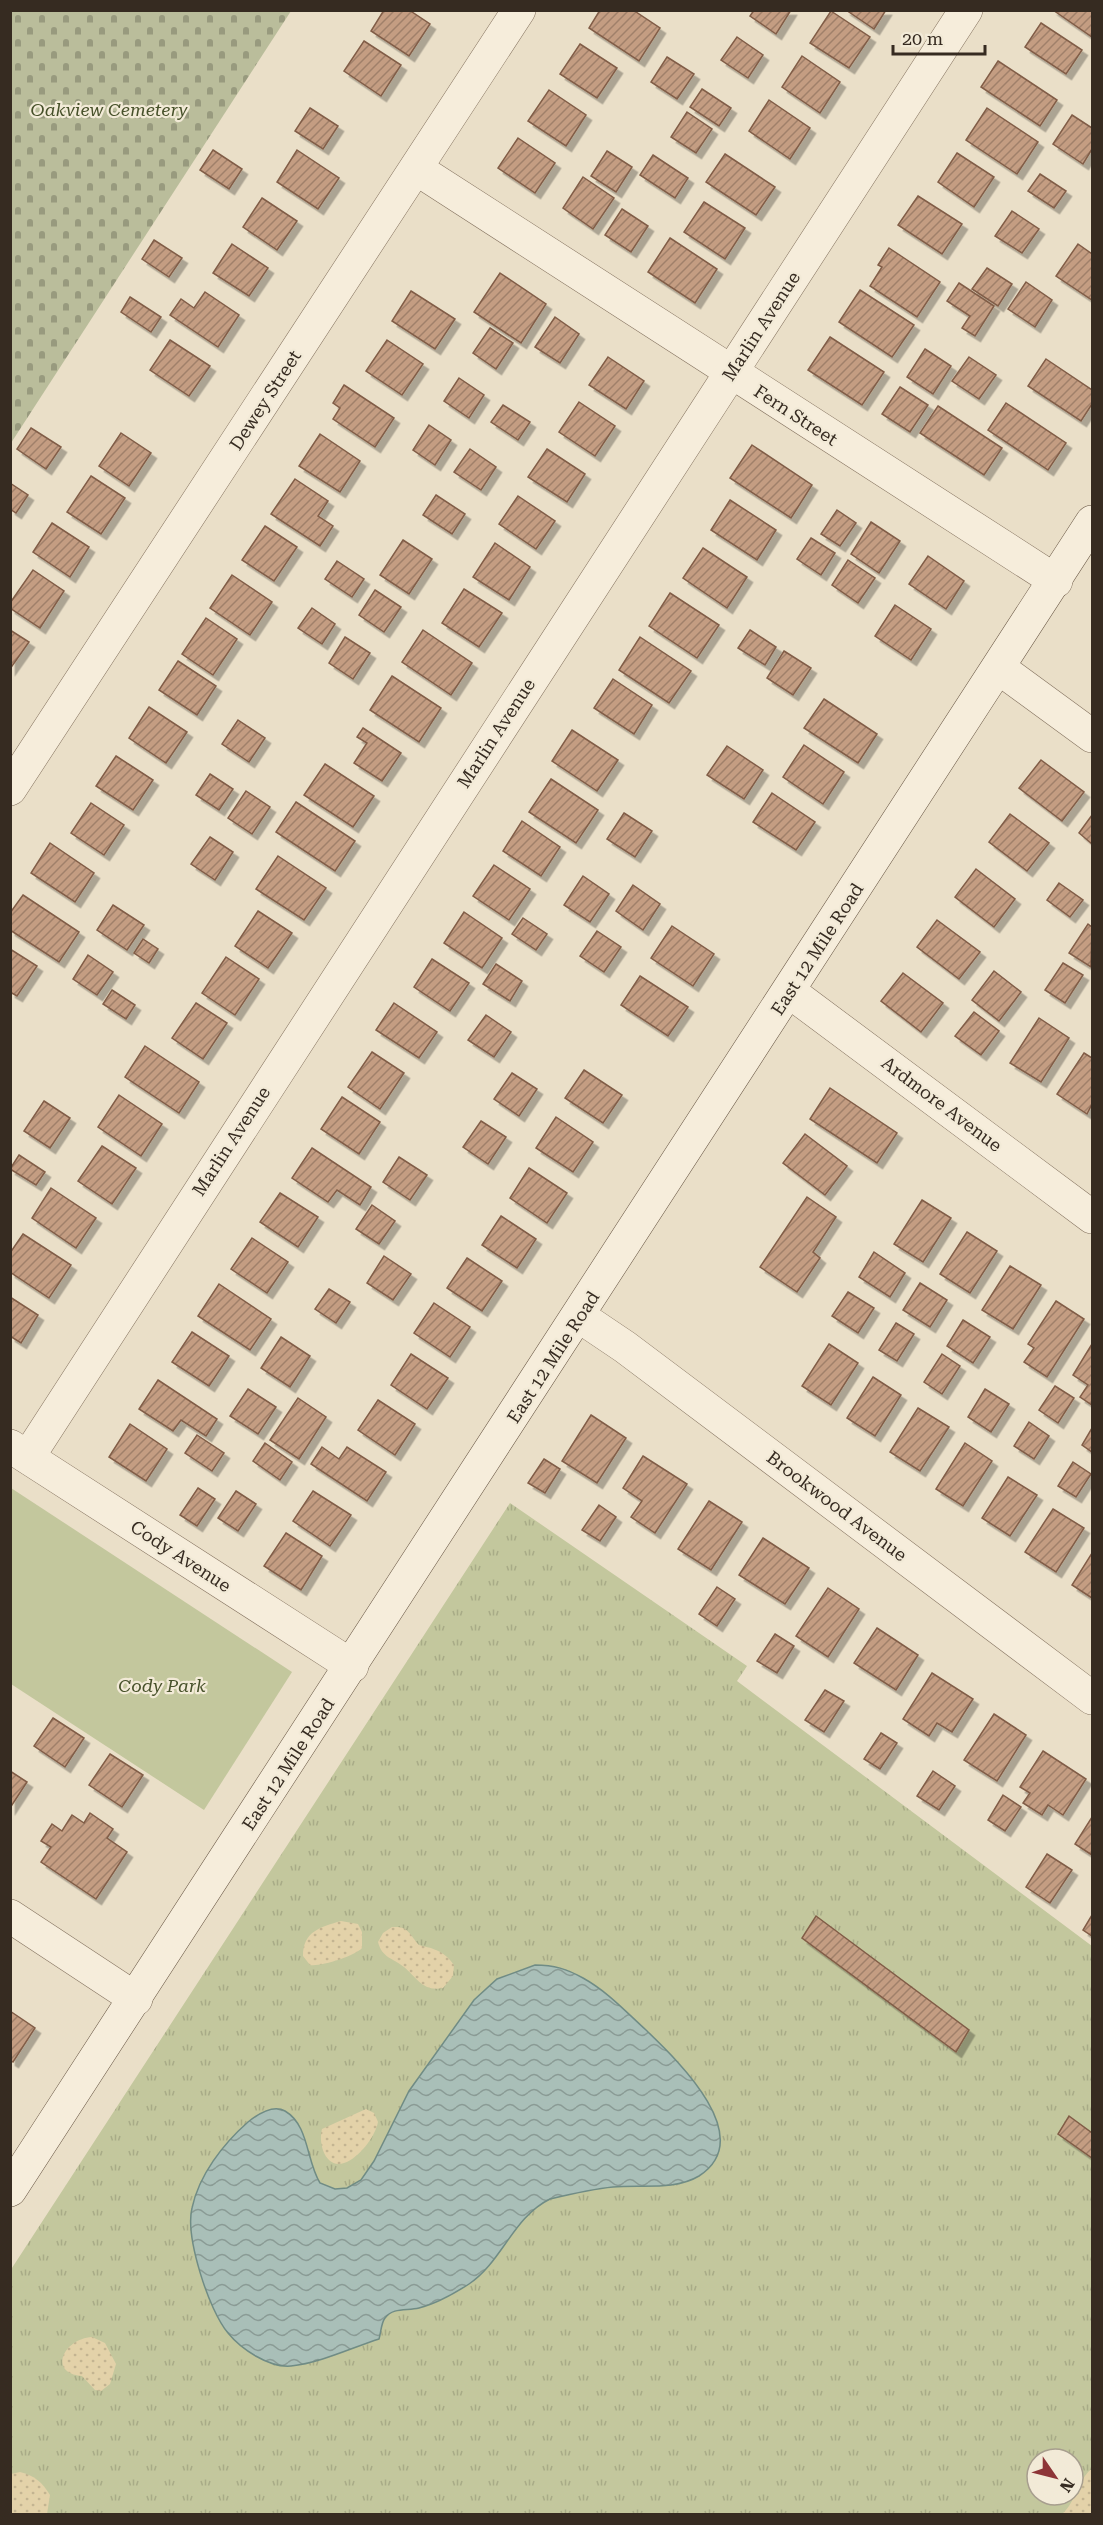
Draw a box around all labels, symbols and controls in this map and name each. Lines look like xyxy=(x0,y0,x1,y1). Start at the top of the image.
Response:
scale bar xyxy=(893,18,984,56)
text: 20 m xyxy=(902,28,943,49)
park label: Oakview Cemetery xyxy=(30,99,188,120)
street label: Marlin Avenue xyxy=(718,267,804,385)
street label: Dewey Street xyxy=(225,346,305,454)
street label: Fern Street xyxy=(750,380,842,450)
street label: Marlin Avenue xyxy=(453,674,539,792)
street label: East 12 Mile Road xyxy=(767,879,868,1019)
street label: Ardmore Avenue xyxy=(878,1052,1006,1156)
street label: Marlin Avenue xyxy=(188,1082,274,1200)
street label: East 12 Mile Road xyxy=(503,1287,604,1427)
street label: Brookwood Avenue xyxy=(763,1447,911,1566)
street label: Cody Avenue xyxy=(127,1516,235,1596)
park label: Cody Park xyxy=(118,1675,206,1696)
street label: East 12 Mile Road xyxy=(238,1694,339,1834)
north arrow xyxy=(1025,2447,1085,2507)
text: N xyxy=(1056,2475,1078,2496)

